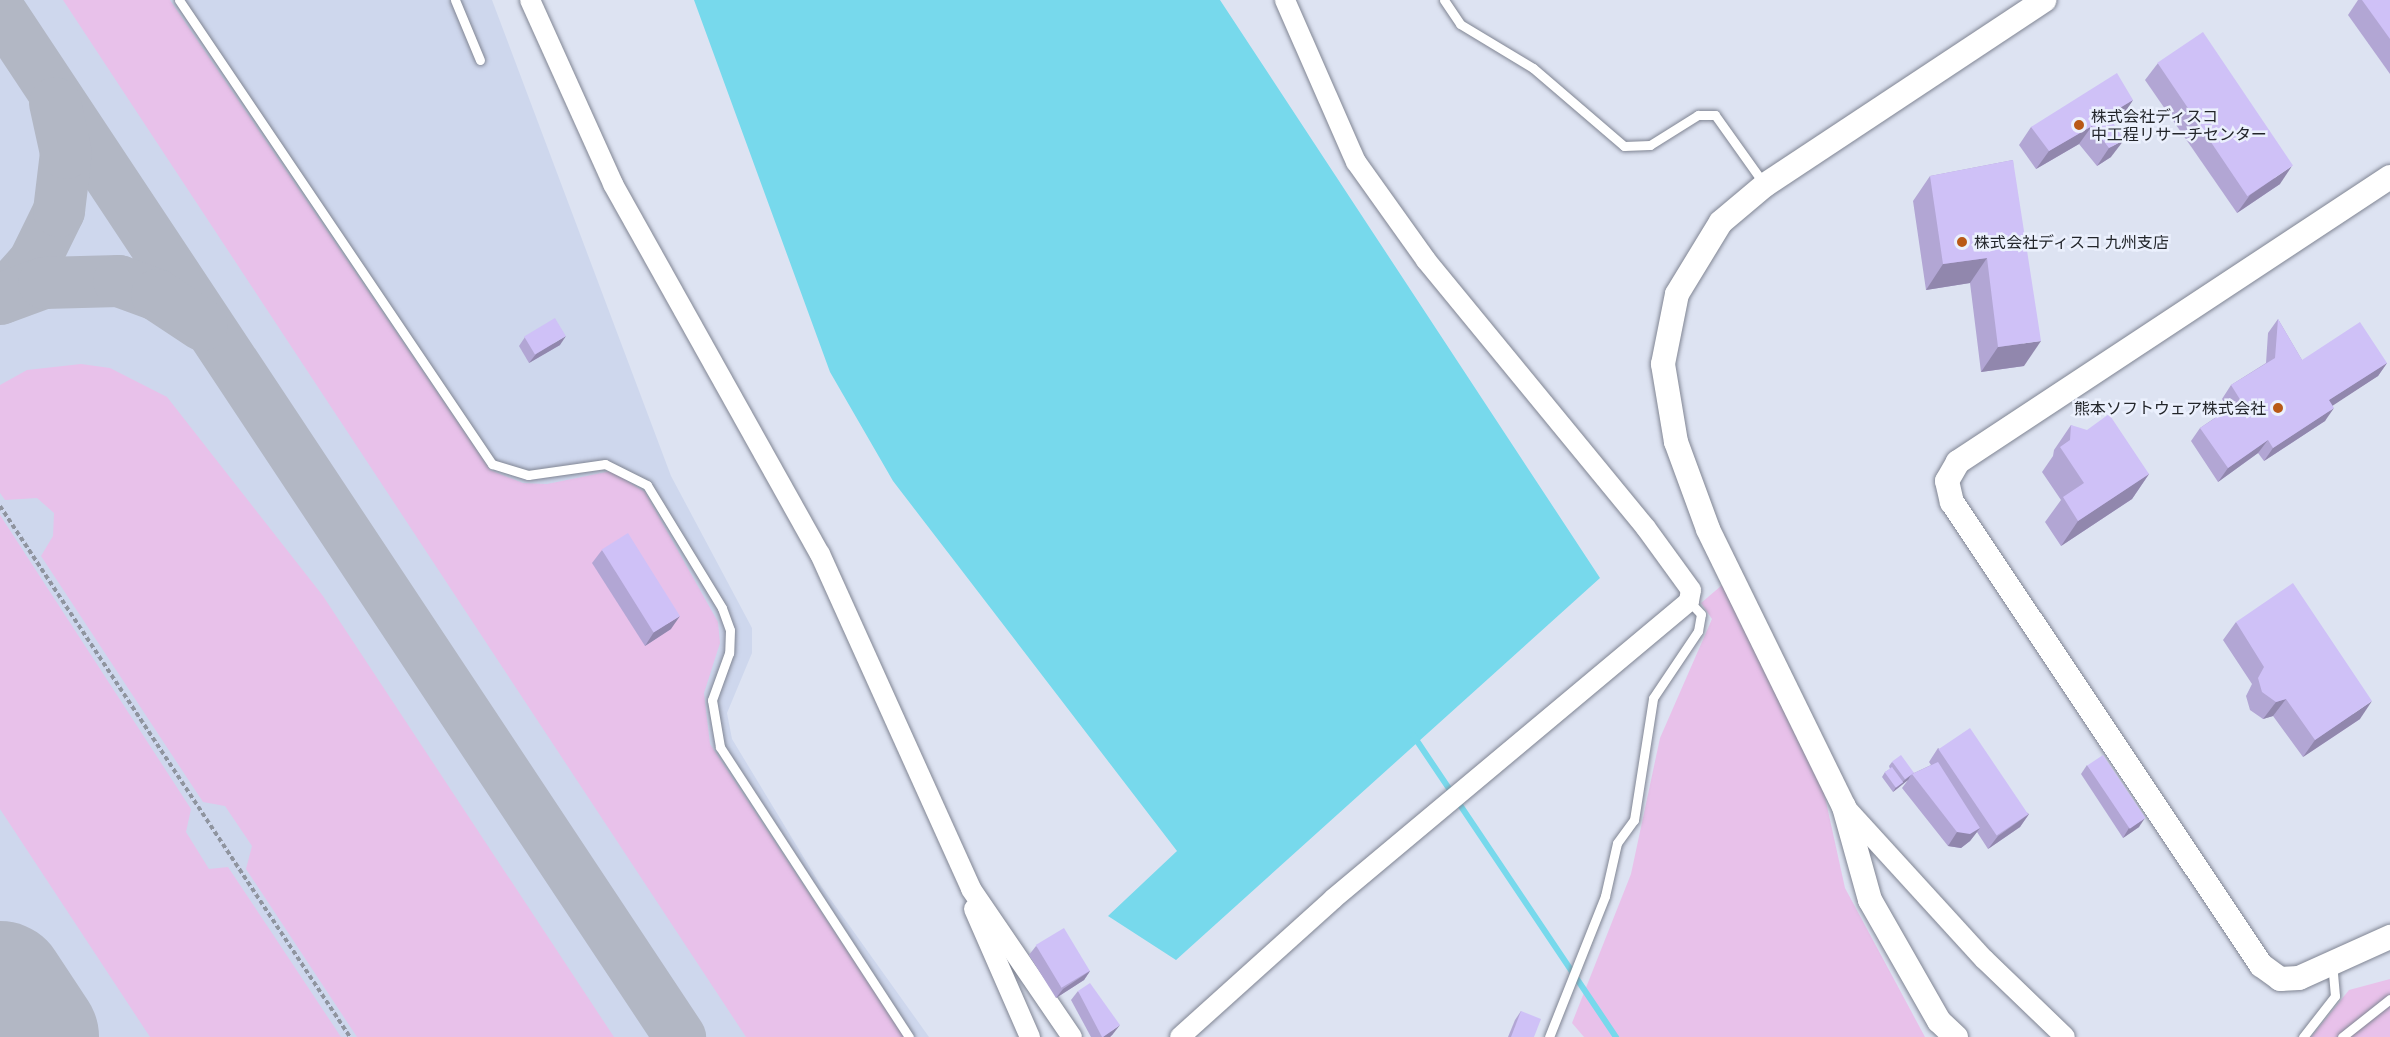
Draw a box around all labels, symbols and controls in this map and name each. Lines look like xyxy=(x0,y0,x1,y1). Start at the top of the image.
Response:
place label: 株式会社ディスコ 中工程リサーチセンター xyxy=(2091,106,2267,144)
marker: 株式会社ディスコ 中工程リサーチセンター xyxy=(2072,118,2086,132)
place label: 株式会社ディスコ 九州支店 xyxy=(1974,232,2170,252)
marker: 株式会社ディスコ 九州支店 xyxy=(1955,235,1969,249)
place label: 熊本ソフトウェア株式会社 xyxy=(2074,398,2266,418)
marker: 熊本ソフトウェア株式会社 xyxy=(2271,401,2285,415)

